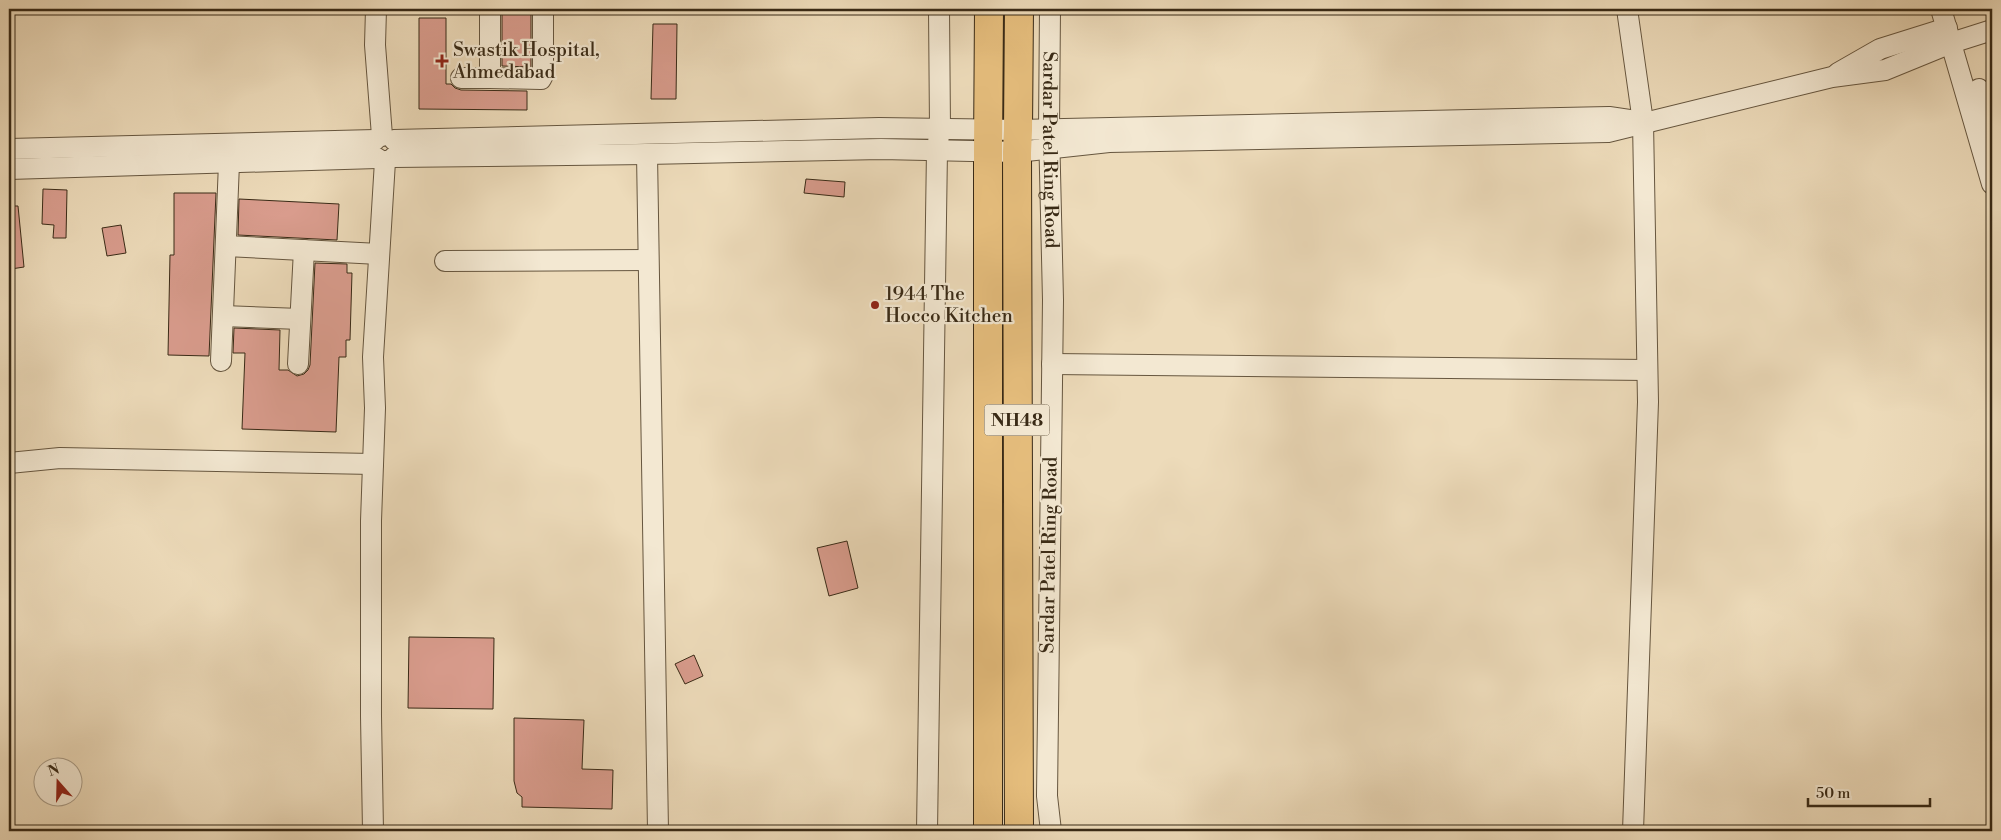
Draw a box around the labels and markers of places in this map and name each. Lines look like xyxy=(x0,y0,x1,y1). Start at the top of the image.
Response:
place label: Swastik Hospital, Ahmedabad xyxy=(452,38,600,84)
marker: Swastik Hospital, Ahmedabad xyxy=(435,54,449,68)
place label: 1944 The Hocco Kitchen xyxy=(885,282,1013,328)
marker: 1944 The Hocco Kitchen xyxy=(869,299,881,311)

